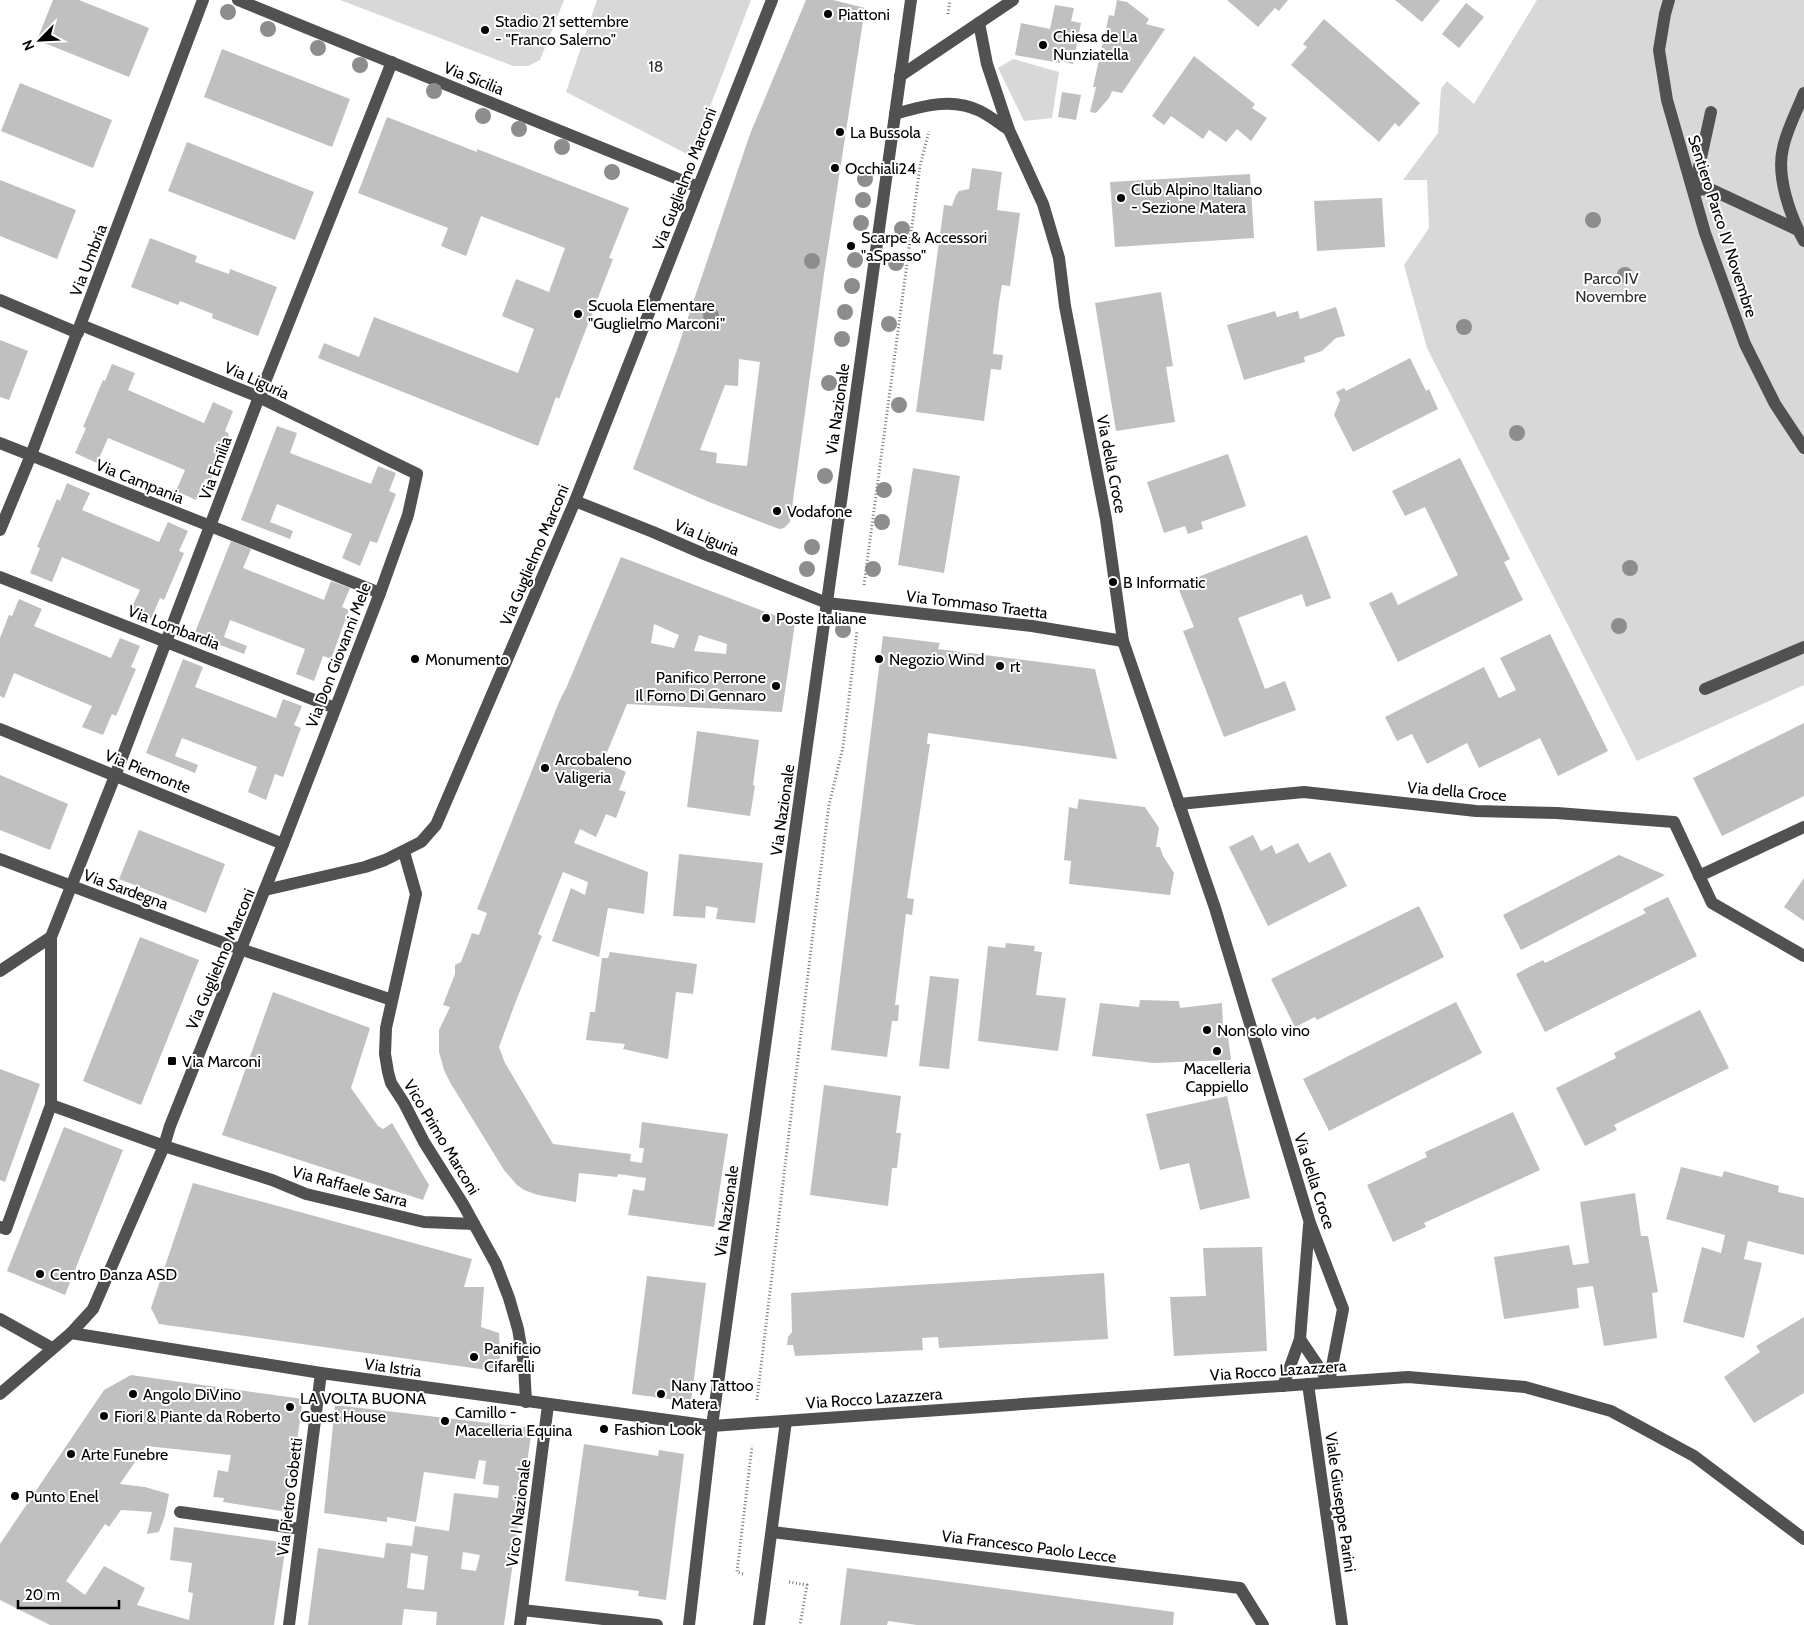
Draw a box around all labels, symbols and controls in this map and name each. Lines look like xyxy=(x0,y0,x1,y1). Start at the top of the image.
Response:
place label: Piattoni xyxy=(838,5,890,24)
marker: Piattoni xyxy=(822,8,834,20)
place label: Stadio 21 settembre - "Franco Salerno" xyxy=(495,12,629,49)
north arrow xyxy=(15,15,65,65)
marker: Stadio 21 settembre - "Franco Salerno" xyxy=(479,24,491,36)
place label: Chiesa de La Nunziatella xyxy=(1053,27,1138,64)
text: N xyxy=(18,37,38,53)
marker: Chiesa de La Nunziatella xyxy=(1037,39,1049,51)
park label: 18 xyxy=(649,57,663,76)
street label: Via Sicilia xyxy=(441,58,507,99)
street label: Via Guglielmo Marconi xyxy=(648,105,720,253)
place label: La Bussola xyxy=(850,123,921,142)
marker: La Bussola xyxy=(834,126,846,138)
street label: Sentiero Parco IV Novembre xyxy=(1684,133,1761,320)
place label: Occhiali24 xyxy=(845,159,916,178)
marker: Occhiali24 xyxy=(829,162,841,174)
place label: Club Alpino Italiano - Sezione Matera xyxy=(1131,180,1262,217)
marker: Club Alpino Italiano - Sezione Matera xyxy=(1115,192,1127,204)
street label: Via Umbria xyxy=(66,221,111,299)
place label: Scarpe & Accessori "aSpasso" xyxy=(861,228,987,265)
marker: Scarpe & Accessori "aSpasso" xyxy=(845,240,857,252)
park label: Parco IV Novembre xyxy=(1575,269,1647,306)
place label: Scuola Elementare "Guglielmo Marconi" xyxy=(588,296,725,333)
marker: Scuola Elementare "Guglielmo Marconi" xyxy=(572,308,584,320)
street label: Via Liguria xyxy=(221,358,292,403)
street label: Via Nazionale xyxy=(822,362,853,456)
street label: Via della Croce xyxy=(1093,413,1130,515)
street label: Via Emilia xyxy=(195,434,236,502)
street label: Via Campania xyxy=(93,455,187,508)
street label: Via Guglielmo Marconi xyxy=(496,482,573,629)
place label: Vodafone xyxy=(787,502,852,521)
marker: Vodafone xyxy=(771,505,783,517)
street label: Via Liguria xyxy=(671,515,743,560)
place label: B Informatic xyxy=(1123,573,1206,592)
marker: B Informatic xyxy=(1107,576,1119,588)
street label: Via Don Giovanni Mele xyxy=(302,580,375,730)
street label: Via Tommaso Traetta xyxy=(905,586,1049,623)
street label: Via Lombardia xyxy=(125,601,223,654)
place label: Poste Italiane xyxy=(776,609,866,628)
marker: Poste Italiane xyxy=(760,612,772,624)
place label: Monumento xyxy=(425,650,509,669)
place label: Negozio Wind xyxy=(889,650,984,669)
marker: Monumento xyxy=(409,653,421,665)
marker: Negozio Wind xyxy=(873,653,885,665)
place label: rt xyxy=(1010,657,1021,676)
marker: rt xyxy=(994,660,1006,672)
place label: Panifico Perrone Il Forno Di Gennaro xyxy=(635,668,766,705)
marker: Panifico Perrone Il Forno Di Gennaro xyxy=(770,680,782,692)
street label: Via Piemonte xyxy=(102,746,194,797)
place label: Arcobaleno Valigeria xyxy=(555,750,632,787)
marker: Arcobaleno Valigeria xyxy=(539,762,551,774)
street label: Via Nazionale xyxy=(767,763,798,857)
street label: Via della Croce xyxy=(1406,778,1507,805)
street label: Via Sardegna xyxy=(81,865,171,914)
street label: Via Guglielmo Marconi xyxy=(182,886,259,1033)
place label: Non solo vino xyxy=(1217,1021,1310,1040)
marker: Non solo vino xyxy=(1201,1024,1213,1036)
marker: Macelleria Cappiello xyxy=(1211,1045,1223,1057)
place label: Via Marconi xyxy=(182,1052,261,1071)
marker: Via Marconi xyxy=(166,1055,178,1067)
place label: Macelleria Cappiello xyxy=(1183,1059,1251,1096)
street label: Vico Primo Marconi xyxy=(400,1076,483,1198)
street label: Via della Croce xyxy=(1290,1131,1339,1232)
street label: Via Raffaele Sarra xyxy=(290,1162,410,1211)
street label: Via Nazionale xyxy=(711,1164,742,1258)
place label: Centro Danza ASD xyxy=(50,1265,177,1284)
marker: Centro Danza ASD xyxy=(34,1268,46,1280)
place label: Panificio Cifarelli xyxy=(484,1339,541,1376)
marker: Panificio Cifarelli xyxy=(468,1351,480,1363)
street label: Via Istria xyxy=(363,1354,423,1381)
street label: Via Rocco Lazazzera xyxy=(1209,1356,1347,1385)
place label: Nany Tattoo Matera xyxy=(671,1376,754,1413)
street label: Via Rocco Lazazzera xyxy=(805,1384,943,1413)
place label: Angolo DiVino xyxy=(143,1385,241,1404)
marker: Angolo DiVino xyxy=(127,1388,139,1400)
marker: Nany Tattoo Matera xyxy=(655,1388,667,1400)
place label: LA VOLTA BUONA Guest House xyxy=(300,1389,426,1426)
marker: LA VOLTA BUONA Guest House xyxy=(284,1401,296,1413)
place label: Camillo - Macelleria Equina xyxy=(455,1403,573,1440)
place label: Fiori & Piante da Roberto xyxy=(114,1407,281,1426)
marker: Fiori & Piante da Roberto xyxy=(98,1410,110,1422)
marker: Camillo - Macelleria Equina xyxy=(439,1415,451,1427)
place label: Fashion Look xyxy=(614,1420,703,1439)
marker: Fashion Look xyxy=(598,1423,610,1435)
street label: Viale Giuseppe Parini xyxy=(1321,1431,1360,1573)
street label: Via Pietro Gobetti xyxy=(273,1437,306,1557)
place label: Arte Funebre xyxy=(81,1445,168,1464)
marker: Arte Funebre xyxy=(65,1448,77,1460)
street label: Vico I Nazionale xyxy=(502,1458,535,1568)
place label: Punto Enel xyxy=(25,1487,99,1506)
marker: Punto Enel xyxy=(9,1490,21,1502)
street label: Via Francesco Paolo Lecce xyxy=(940,1526,1117,1567)
scale bar xyxy=(18,1578,119,1610)
text: 20 m xyxy=(25,1586,60,1604)

